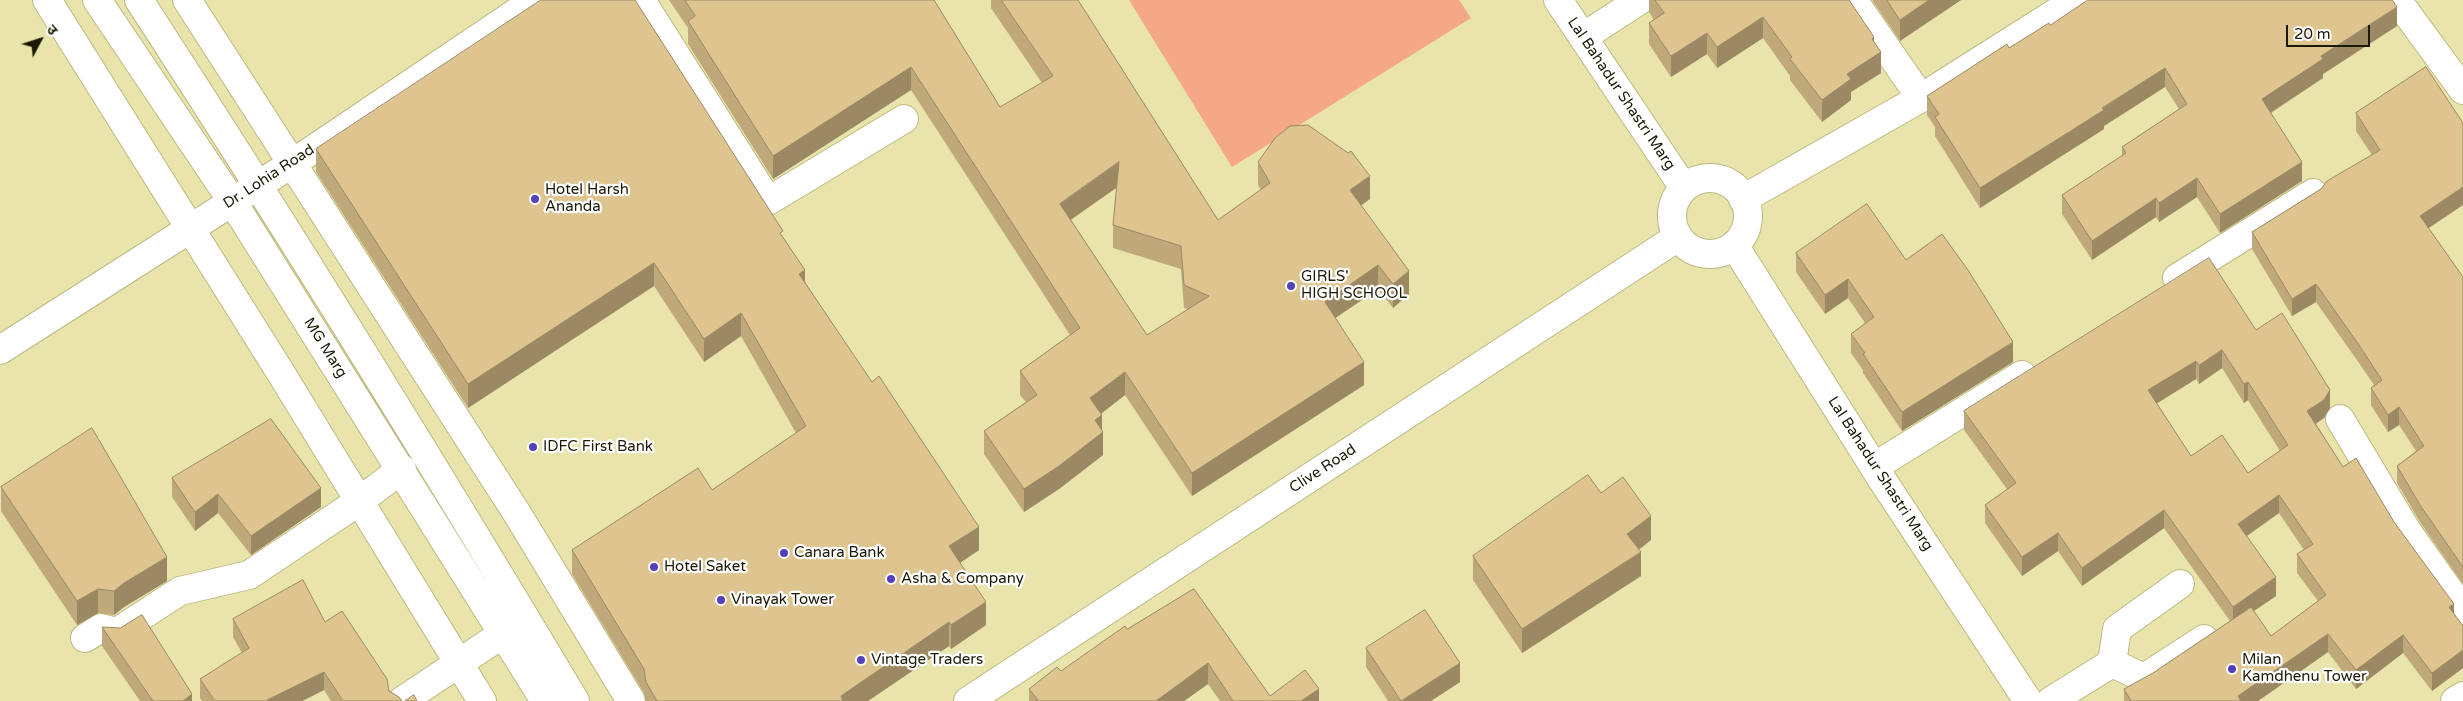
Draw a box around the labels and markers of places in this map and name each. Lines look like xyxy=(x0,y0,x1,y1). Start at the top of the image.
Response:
place label: Hotel Harsh Ananda xyxy=(545,181,629,216)
marker: Hotel Harsh Ananda xyxy=(529,193,541,205)
place label: GIRLS' HIGH SCHOOL xyxy=(1301,268,1407,303)
marker: GIRLS' HIGH SCHOOL xyxy=(1285,280,1297,292)
place label: IDFC First Bank xyxy=(543,438,653,456)
marker: IDFC First Bank xyxy=(527,441,539,453)
place label: Canara Bank xyxy=(794,544,885,562)
marker: Canara Bank xyxy=(778,547,790,559)
place label: Hotel Saket xyxy=(664,558,746,576)
marker: Hotel Saket xyxy=(648,561,660,573)
place label: Asha & Company xyxy=(901,570,1024,588)
marker: Asha & Company xyxy=(885,573,897,585)
place label: Vinayak Tower xyxy=(731,591,834,609)
marker: Vinayak Tower xyxy=(715,594,727,606)
place label: Vintage Traders xyxy=(871,651,983,669)
place label: Milan Kamdhenu Tower xyxy=(2242,651,2367,686)
marker: Vintage Traders xyxy=(855,654,867,666)
marker: Milan Kamdhenu Tower xyxy=(2226,663,2238,675)

